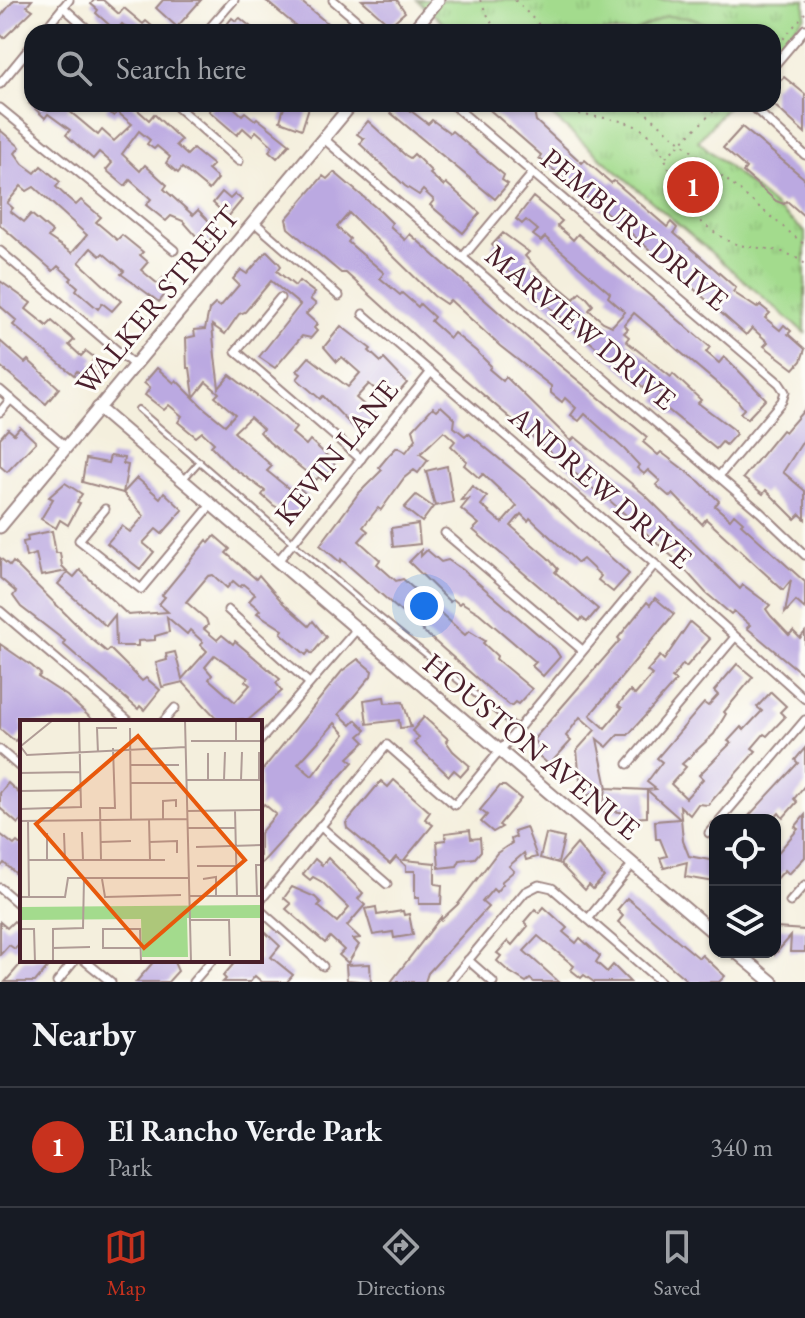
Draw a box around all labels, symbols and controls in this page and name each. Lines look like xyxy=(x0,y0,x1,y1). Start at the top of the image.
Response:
search box xyxy=(24,24,781,112)
icon: search xyxy=(52,46,96,90)
text: Search here xyxy=(116,49,246,88)
street label: PEMBURY DRIVE xyxy=(533,139,737,319)
pin: 1 xyxy=(667,157,719,217)
street label: WALKER STREET xyxy=(66,196,248,403)
street label: MARVIEW DRIVE xyxy=(477,236,685,418)
street label: KEVIN LANE xyxy=(265,371,407,533)
street label: ANDREW DRIVE xyxy=(501,396,701,577)
your location xyxy=(404,586,444,626)
street label: HOUSTON AVENUE xyxy=(415,644,649,848)
inset map xyxy=(20,720,262,962)
map controls xyxy=(709,814,781,958)
button: locate xyxy=(709,814,781,886)
button: layers xyxy=(709,886,781,958)
text: Nearby xyxy=(32,1012,136,1056)
text: El Rancho Verde Park xyxy=(108,1111,382,1150)
text: 1 xyxy=(51,1130,65,1164)
text: 340 m xyxy=(710,1130,773,1164)
text: Park xyxy=(108,1150,152,1184)
tab: Map xyxy=(104,1225,148,1302)
tab: Directions xyxy=(357,1225,445,1302)
tab: Saved xyxy=(654,1225,701,1302)

